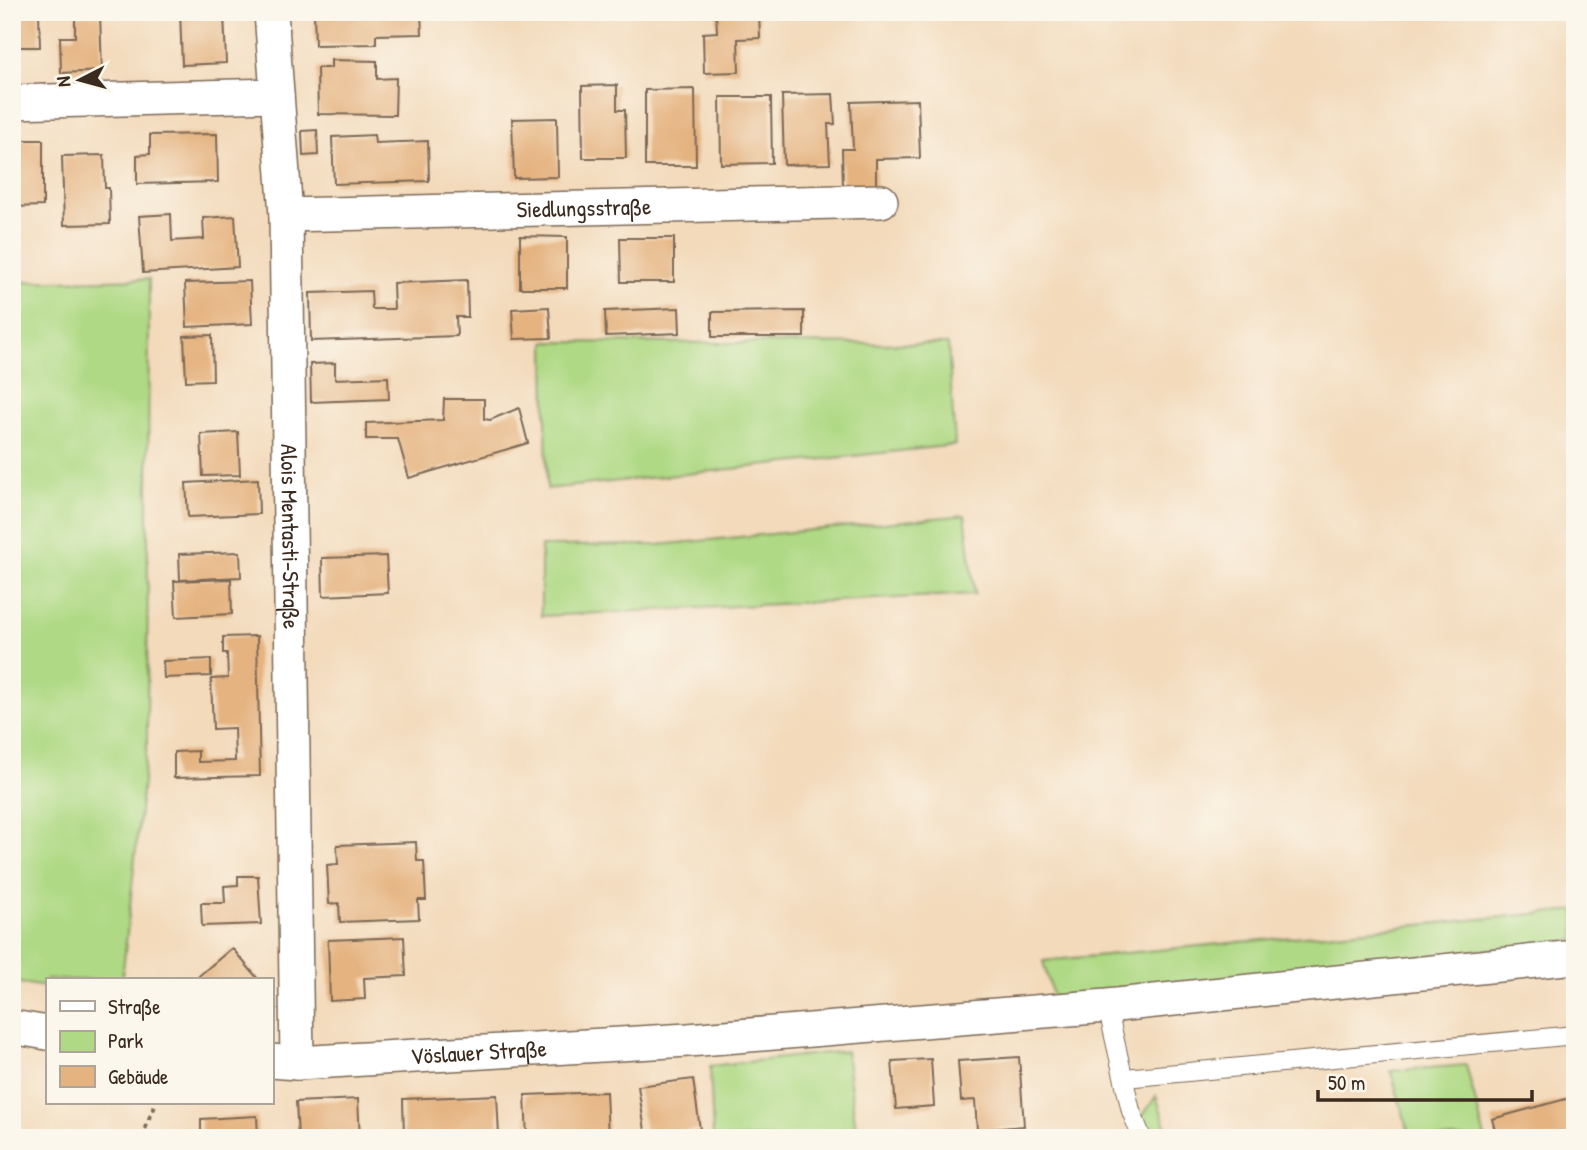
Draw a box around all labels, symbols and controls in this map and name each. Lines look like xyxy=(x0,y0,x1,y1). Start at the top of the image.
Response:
north arrow xyxy=(46,46,116,116)
text: N xyxy=(50,75,77,88)
street label: Siedlungsstraße xyxy=(516,190,652,225)
street label: Alois Mentasti-Straße xyxy=(274,444,307,629)
legend xyxy=(46,978,273,1104)
text: Straße xyxy=(108,992,161,1021)
text: Park xyxy=(108,1026,143,1055)
street label: Vöslauer Straße xyxy=(410,1032,548,1071)
scale bar xyxy=(1318,1059,1531,1103)
text: Gebäude xyxy=(108,1062,168,1091)
text: 50 m xyxy=(1328,1068,1365,1097)

